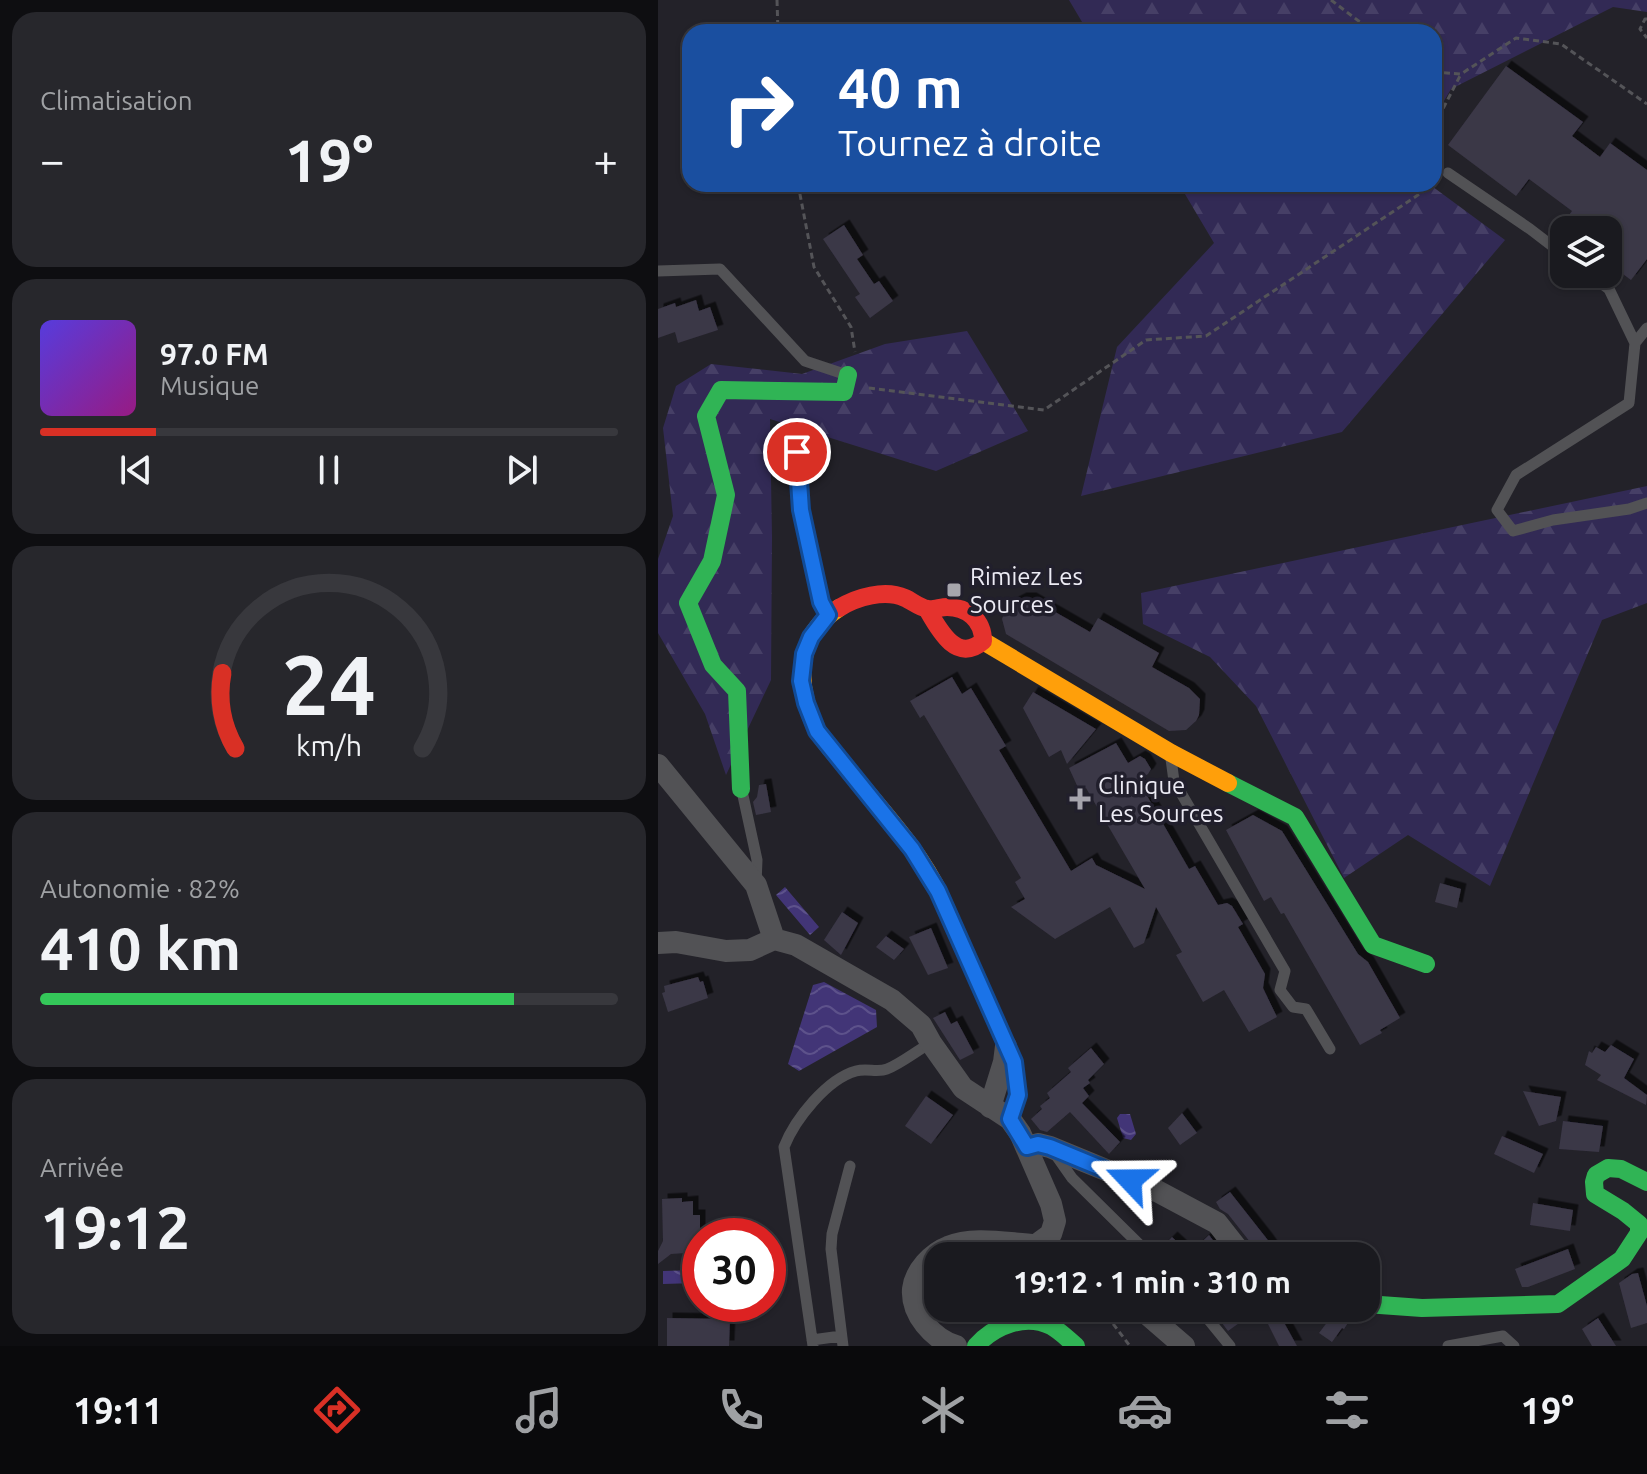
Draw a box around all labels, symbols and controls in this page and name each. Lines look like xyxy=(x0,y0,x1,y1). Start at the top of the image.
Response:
icon: right xyxy=(706,56,810,160)
text: 40 m xyxy=(838,56,963,119)
text: Climatisation xyxy=(40,86,193,115)
text: Tournez à droite xyxy=(838,122,1102,163)
text: 19° xyxy=(285,126,373,193)
text: − xyxy=(40,135,65,184)
text: + xyxy=(593,135,618,184)
map controls xyxy=(1550,216,1622,288)
button: layers xyxy=(1550,216,1622,288)
text: 97.0 FM xyxy=(160,337,269,371)
text: Musique xyxy=(160,371,259,400)
pin xyxy=(763,418,831,486)
icon: arrive xyxy=(775,430,819,474)
icon: previous xyxy=(114,448,158,492)
icon: pause xyxy=(307,448,351,492)
icon: next xyxy=(500,448,544,492)
place label: Rimiez Les Sources xyxy=(970,563,1083,618)
marker: Rimiez Les Sources xyxy=(945,581,963,599)
text: 24 xyxy=(282,637,376,731)
text: km/h xyxy=(296,729,362,761)
place label: Clinique Les Sources xyxy=(1098,772,1224,827)
marker: Clinique Les Sources xyxy=(1069,788,1091,810)
text: Autonomie · 82% xyxy=(40,874,240,903)
text: 410 km xyxy=(40,914,241,981)
position arrow xyxy=(1088,1138,1172,1222)
text: Arrivée xyxy=(40,1153,124,1182)
text: 19:12 xyxy=(40,1193,190,1260)
speed limit sign: 30 xyxy=(682,1218,786,1322)
text: 19:12 · 1 min · 310 m xyxy=(1013,1265,1291,1299)
icon: directions xyxy=(309,1382,365,1438)
icon: music xyxy=(511,1382,567,1438)
icon: phone xyxy=(713,1382,769,1438)
icon: climate xyxy=(915,1382,971,1438)
icon: car xyxy=(1117,1382,1173,1438)
icon: filters xyxy=(1319,1382,1375,1438)
text: 19:11 xyxy=(73,1390,163,1431)
text: 19° xyxy=(1521,1390,1574,1431)

